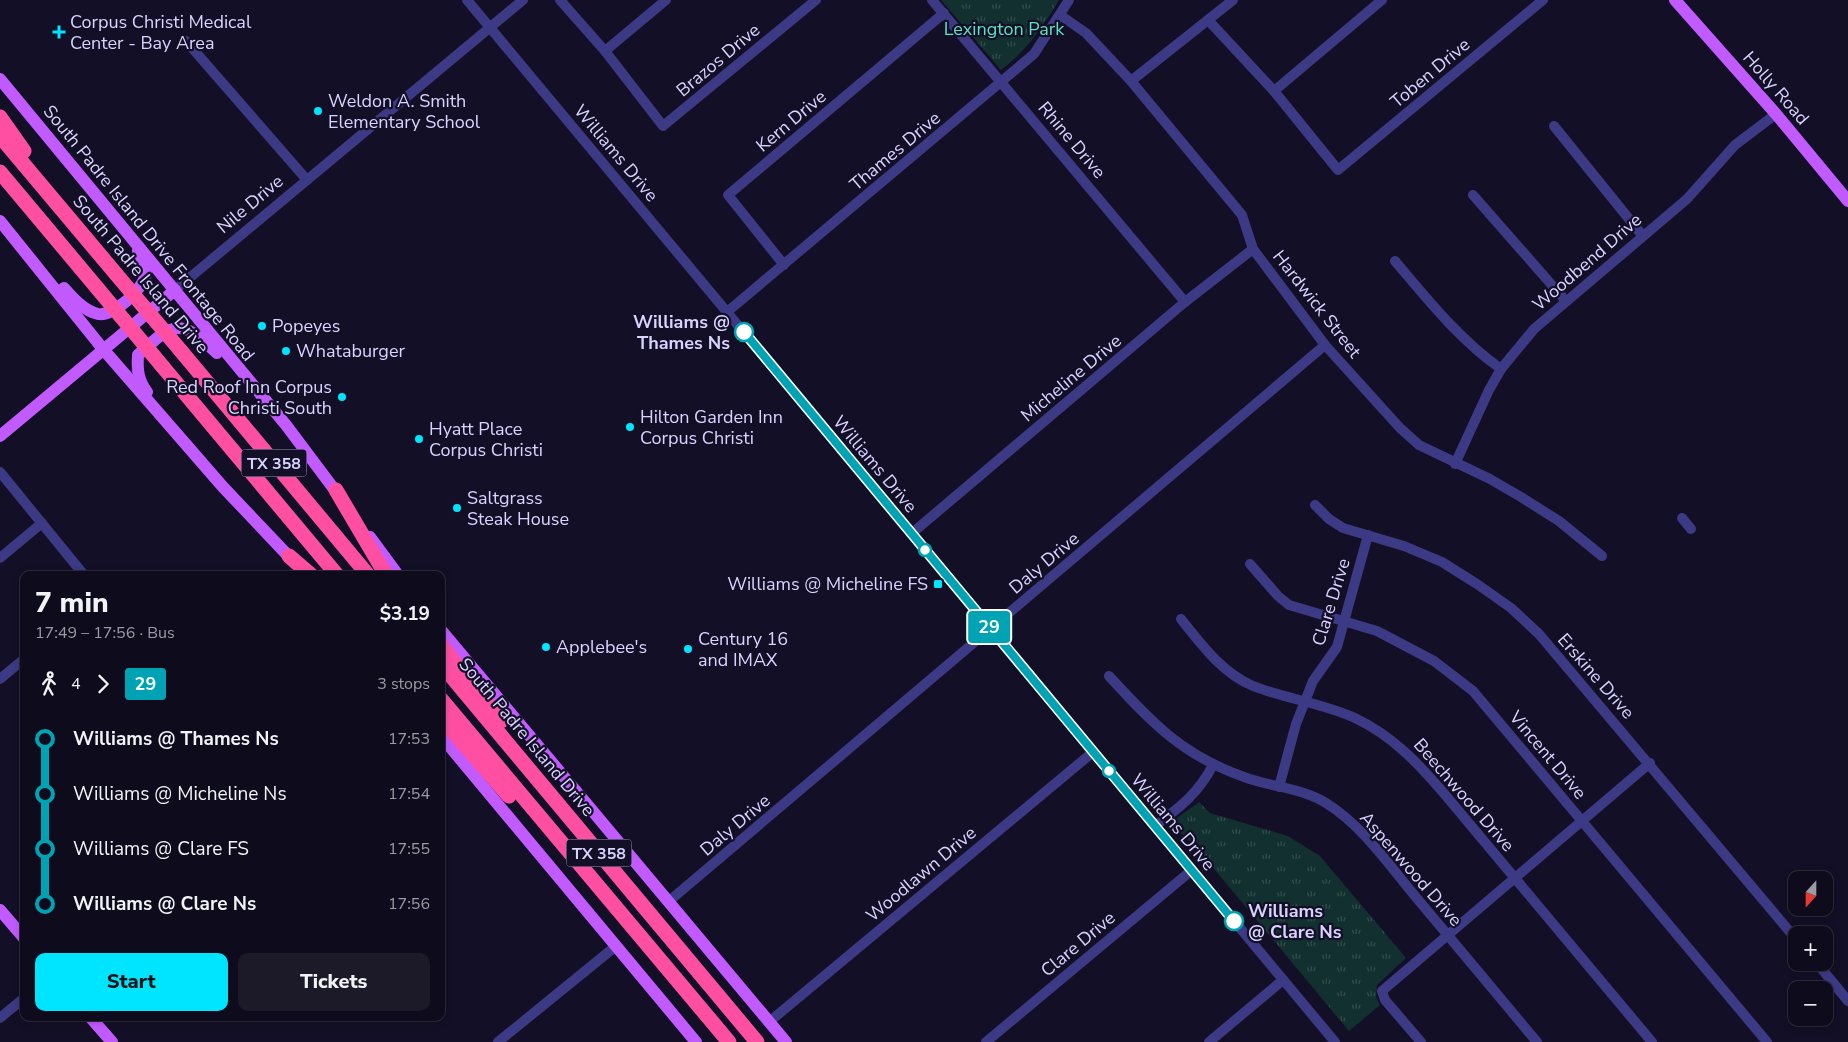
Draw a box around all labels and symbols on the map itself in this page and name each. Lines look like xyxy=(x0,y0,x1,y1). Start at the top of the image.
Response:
place label: Corpus Christi Medical Center - Bay Area xyxy=(70,10,252,55)
park label: Lexington Park xyxy=(944,17,1065,41)
street label: Brazos Drive xyxy=(671,18,765,102)
marker: Corpus Christi Medical Center - Bay Area xyxy=(52,25,66,39)
street label: Toben Drive xyxy=(1385,33,1475,113)
street label: Holly Road xyxy=(1737,46,1815,130)
street label: Kern Drive xyxy=(751,85,831,157)
place label: Weldon A. Smith Elementary School xyxy=(328,89,481,134)
street label: Rhine Drive xyxy=(1033,96,1111,184)
street label: Williams Drive xyxy=(568,99,664,207)
street label: South Padre Island Drive Frontage Road xyxy=(39,101,259,365)
marker: Weldon A. Smith Elementary School xyxy=(312,105,324,117)
street label: Thames Drive xyxy=(845,106,945,196)
street label: Nile Drive xyxy=(212,169,288,239)
street label: South Padre Island Drive xyxy=(68,190,214,358)
street label: Woodbend Drive xyxy=(1527,208,1647,316)
street label: Hardwick Street xyxy=(1267,245,1367,363)
place label: Williams @ Thames Ns xyxy=(633,310,730,355)
place label: Popeyes xyxy=(272,314,340,338)
marker: Popeyes xyxy=(256,320,268,332)
marker: Williams @ Thames Ns xyxy=(734,322,754,342)
street label: Micheline Drive xyxy=(1016,329,1126,427)
place label: Whataburger xyxy=(296,339,405,363)
marker: Whataburger xyxy=(280,345,292,357)
place label: Red Roof Inn Corpus Christi South xyxy=(166,375,332,420)
marker: Red Roof Inn Corpus Christi South xyxy=(336,391,348,403)
place label: Hilton Garden Inn Corpus Christi xyxy=(640,405,783,450)
street label: Williams Drive xyxy=(827,410,923,518)
place label: Hyatt Place Corpus Christi xyxy=(429,417,543,462)
marker: Hilton Garden Inn Corpus Christi xyxy=(624,421,636,433)
marker: Hyatt Place Corpus Christi xyxy=(413,433,425,445)
road number: TX 358 xyxy=(242,449,306,476)
place label: Saltgrass Steak House xyxy=(467,486,569,531)
marker: Saltgrass Steak House xyxy=(451,502,463,514)
street label: Daly Drive xyxy=(1004,527,1084,599)
unlabelled marker xyxy=(918,543,932,557)
street label: Clare Drive xyxy=(1306,555,1356,649)
place label: Williams @ Micheline FS xyxy=(727,572,928,596)
marker: Williams @ Micheline FS xyxy=(932,578,944,590)
line badge: 29 xyxy=(966,611,1012,643)
place label: Century 16 and IMAX xyxy=(698,627,788,672)
street label: Erskine Drive xyxy=(1552,628,1640,724)
place label: Applebee's xyxy=(556,635,647,659)
marker: Applebee's xyxy=(540,641,552,653)
marker: Century 16 and IMAX xyxy=(682,643,694,655)
street label: South Padre Island Drive xyxy=(454,653,600,821)
street label: Vincent Drive xyxy=(1503,705,1592,804)
street label: Beechwood Drive xyxy=(1408,733,1520,857)
unlabelled marker xyxy=(1102,764,1116,778)
street label: Williams Drive xyxy=(1125,768,1221,876)
street label: Daly Drive xyxy=(695,789,775,861)
street label: Aspenwood Drive xyxy=(1354,807,1468,931)
street label: Woodlawn Drive xyxy=(861,821,981,927)
road number: TX 358 xyxy=(566,840,632,866)
north arrow xyxy=(1788,871,1832,916)
place label: Williams @ Clare Ns xyxy=(1248,899,1342,944)
street label: Clare Drive xyxy=(1036,906,1120,982)
marker: Williams @ Clare Ns xyxy=(1224,911,1244,931)

